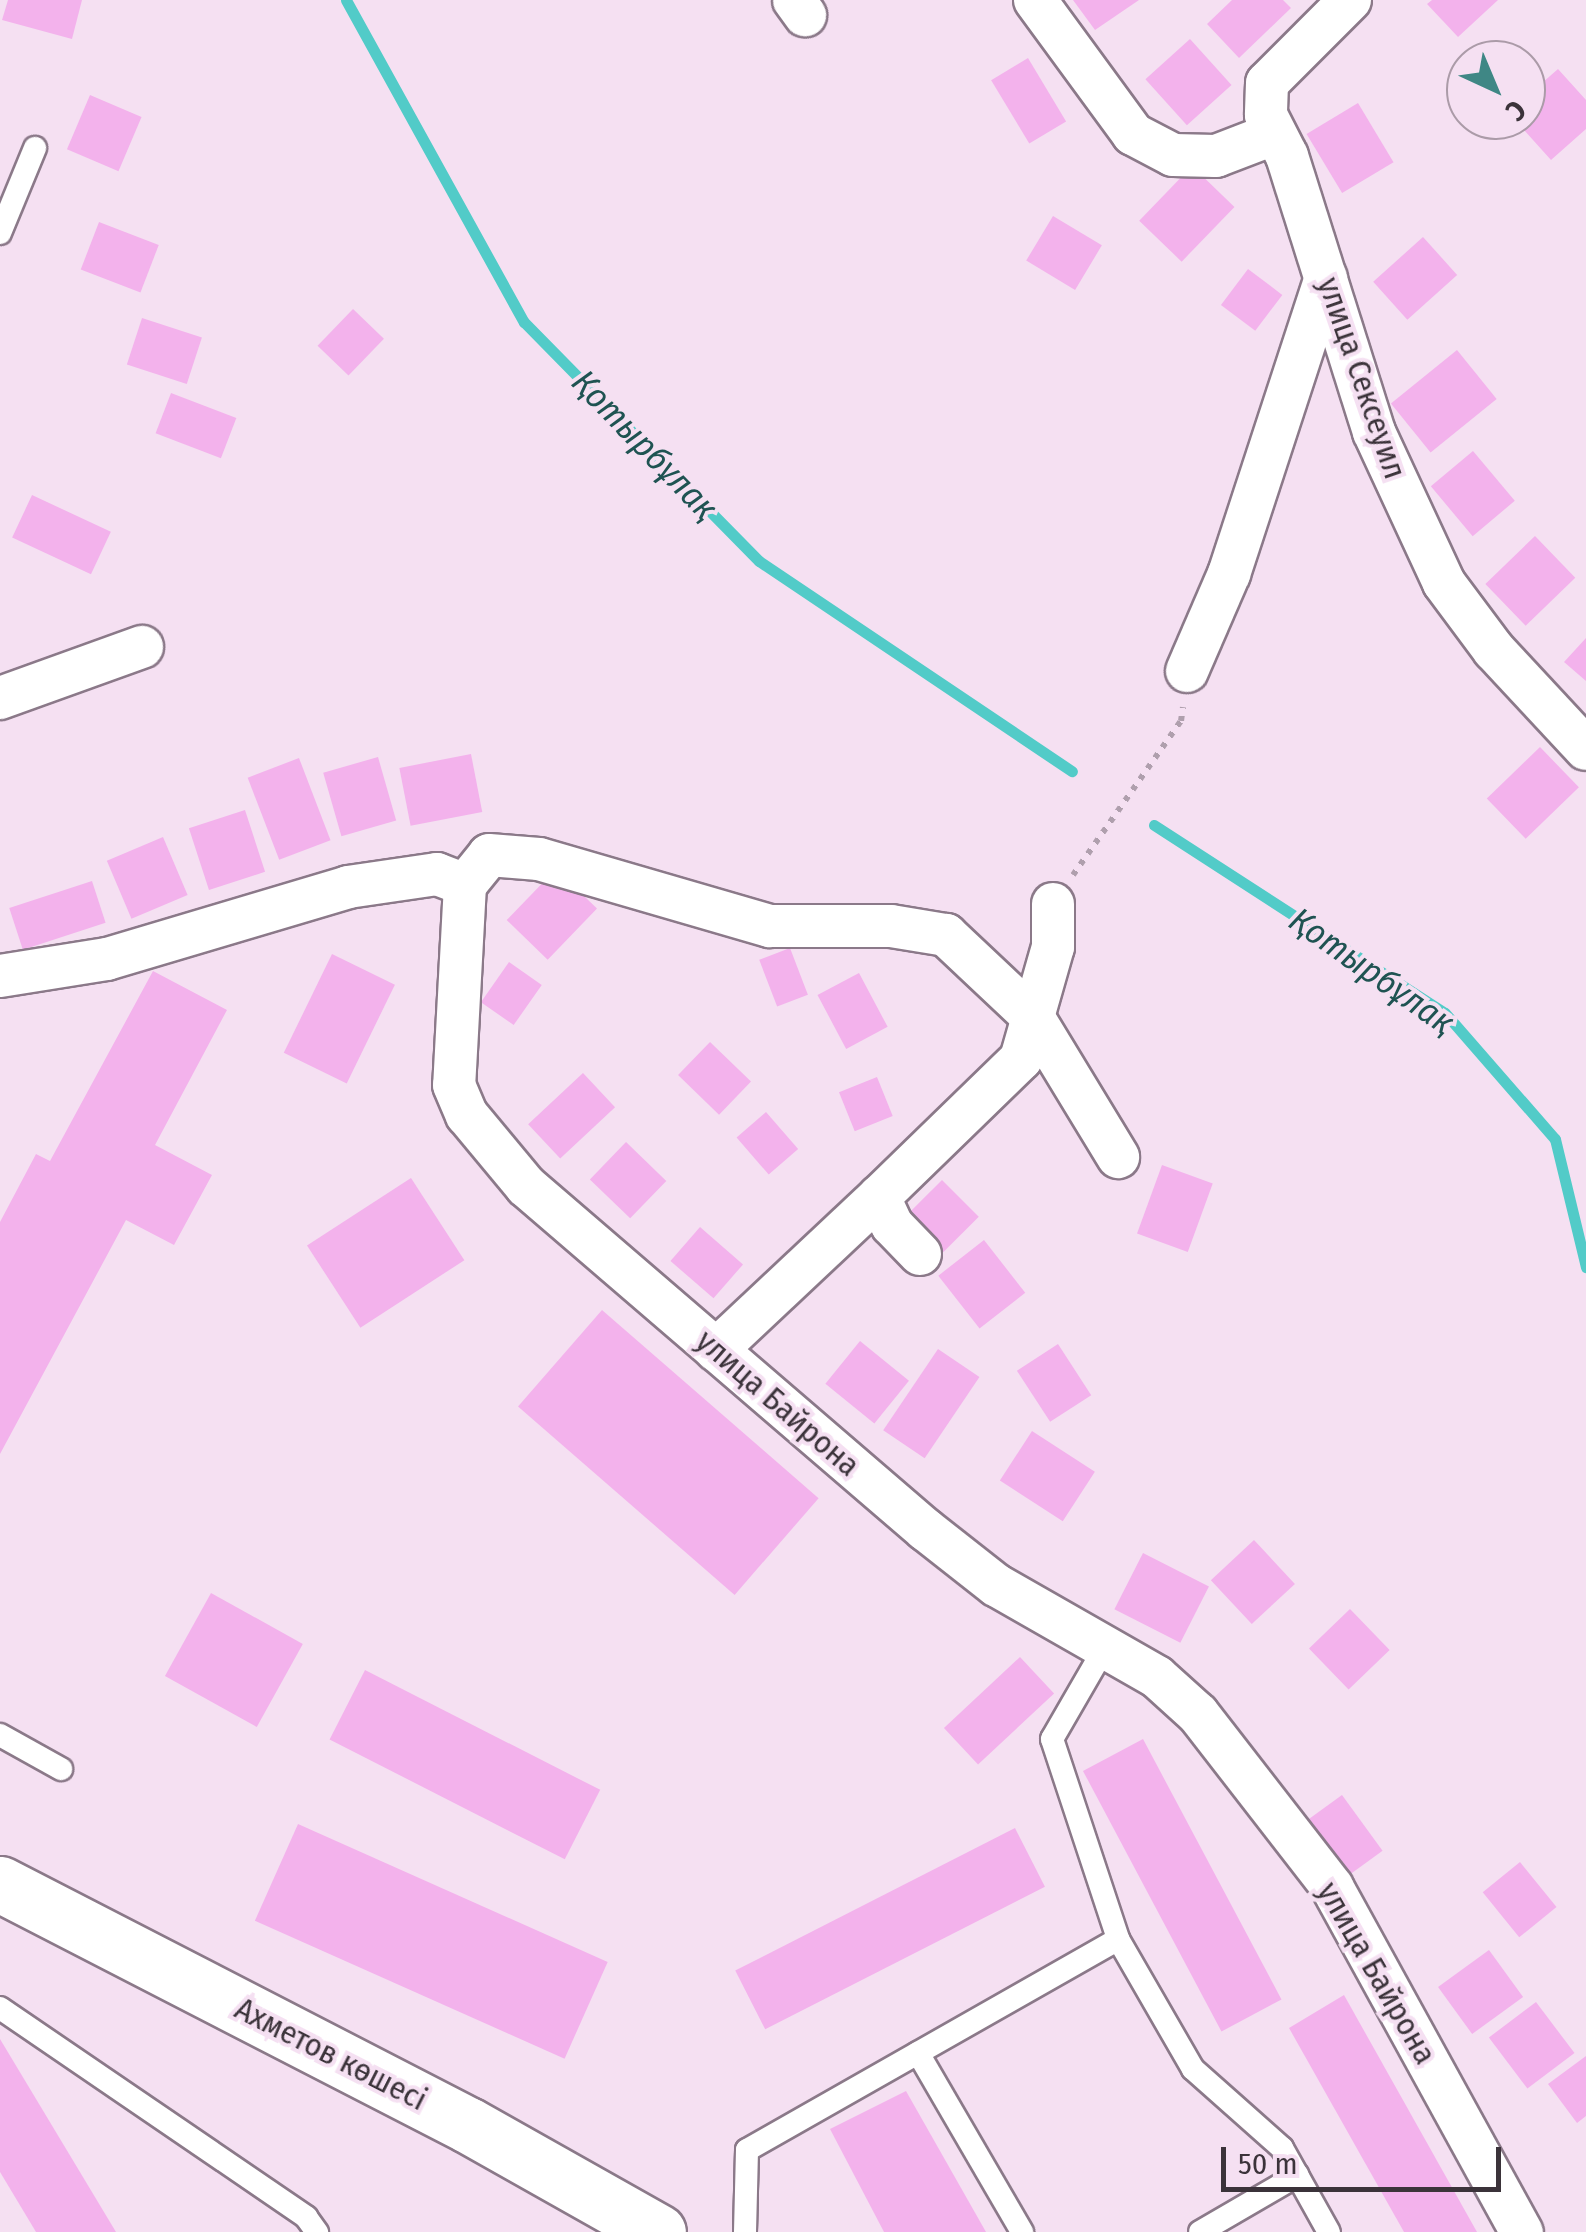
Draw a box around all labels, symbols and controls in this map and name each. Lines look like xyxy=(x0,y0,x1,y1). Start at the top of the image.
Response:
north arrow xyxy=(1446,40,1546,140)
text: С xyxy=(1499,94,1533,127)
street label: улица Сексеуил xyxy=(1310,272,1414,484)
water label: Қотырбұлақ xyxy=(563,361,727,529)
water label: Қотырбұлақ xyxy=(1281,899,1463,1043)
street label: улица Байрона xyxy=(688,1322,868,1484)
street label: улица Байрона xyxy=(1309,1875,1445,2071)
street label: Ахметов көшесі xyxy=(229,1989,433,2119)
scale bar xyxy=(1226,2127,1506,2189)
text: 50 m xyxy=(1238,2146,1298,2182)

